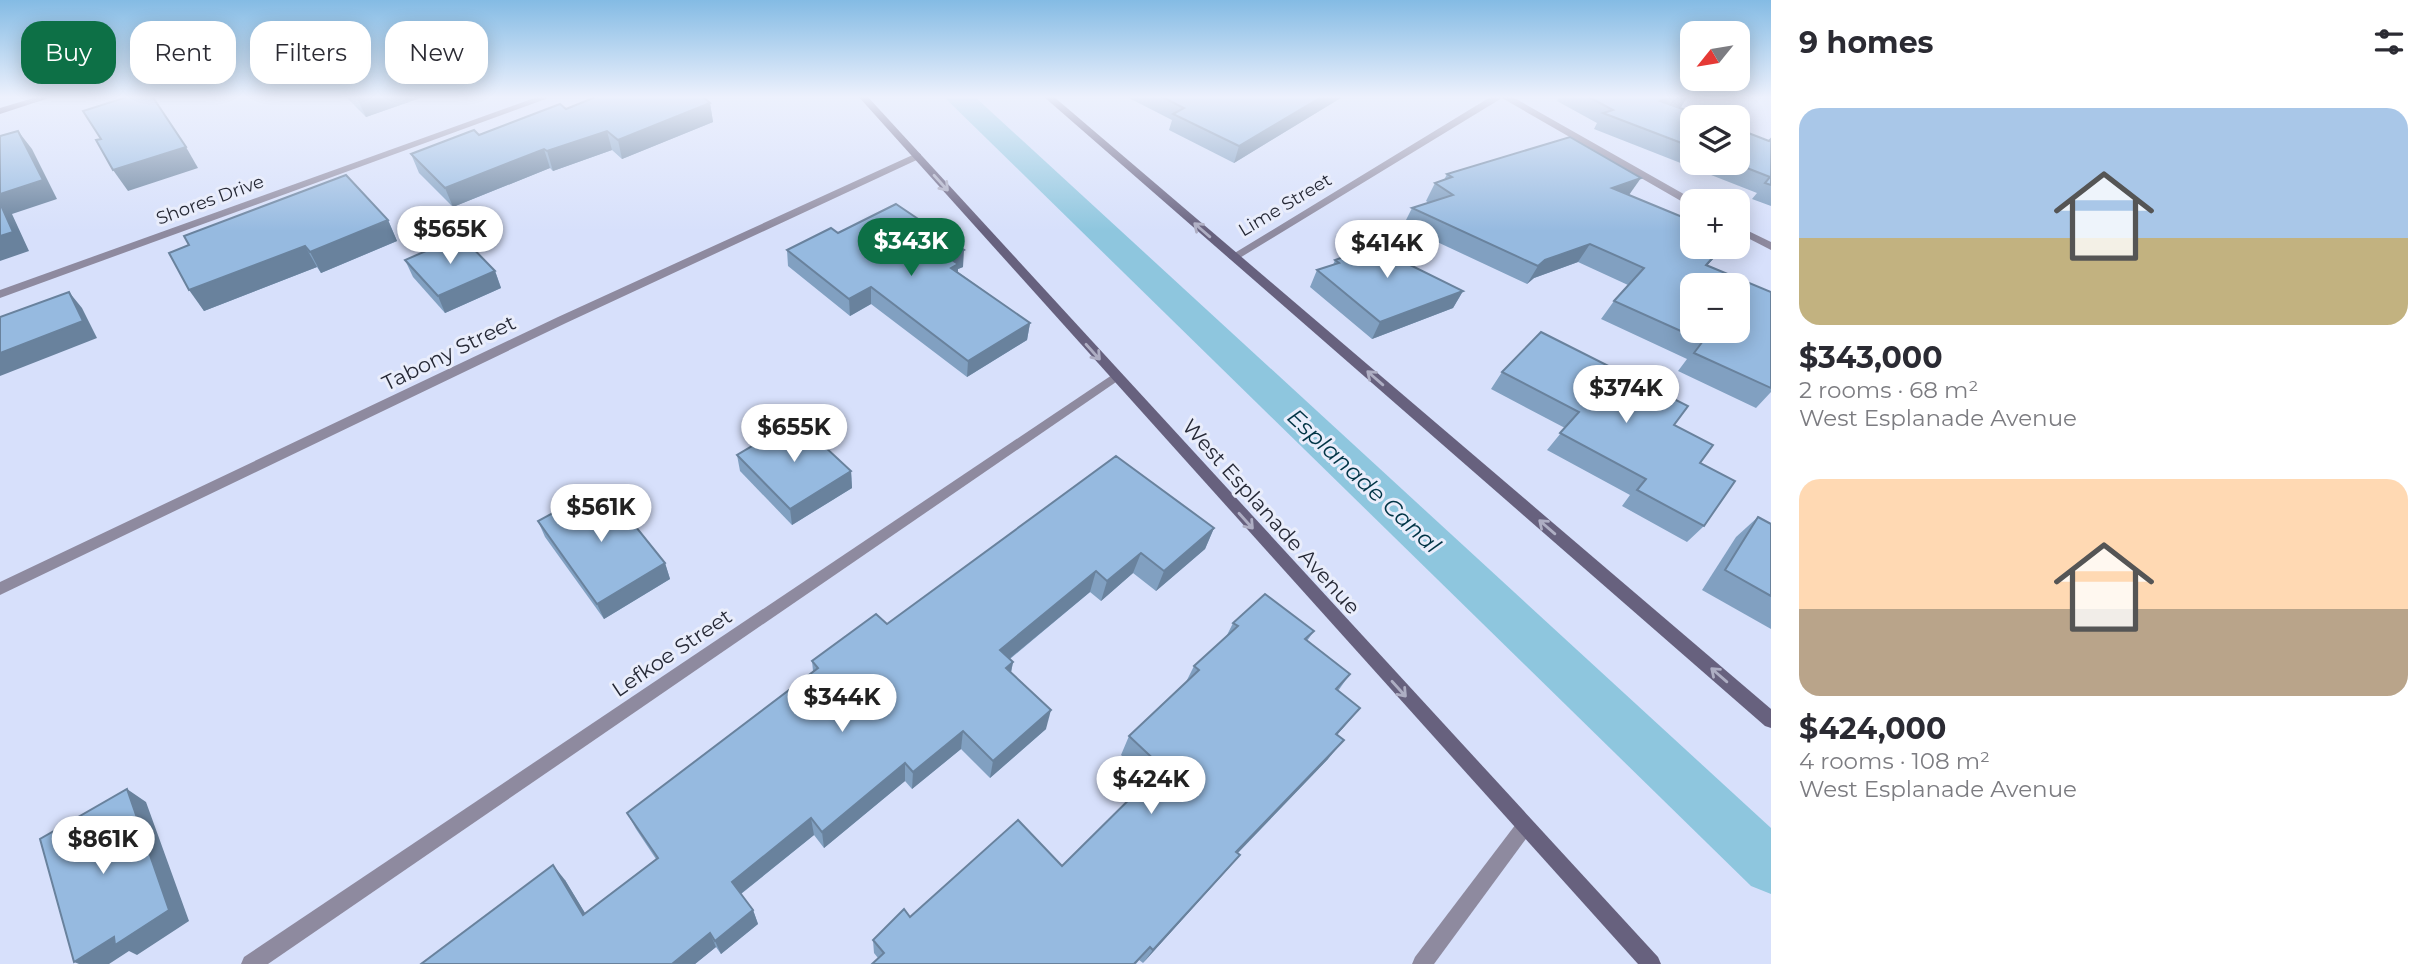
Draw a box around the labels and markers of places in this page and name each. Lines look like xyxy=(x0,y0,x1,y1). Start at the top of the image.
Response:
pin: $565K xyxy=(401,206,499,266)
pin: $343K xyxy=(862,218,960,278)
pin: $414K xyxy=(1338,220,1436,280)
pin: $374K xyxy=(1577,366,1675,425)
pin: $655K xyxy=(745,405,843,464)
pin: $561K xyxy=(552,484,650,544)
pin: $344K xyxy=(793,674,891,734)
pin: $424K xyxy=(1102,756,1200,816)
pin: $861K xyxy=(54,816,152,876)

